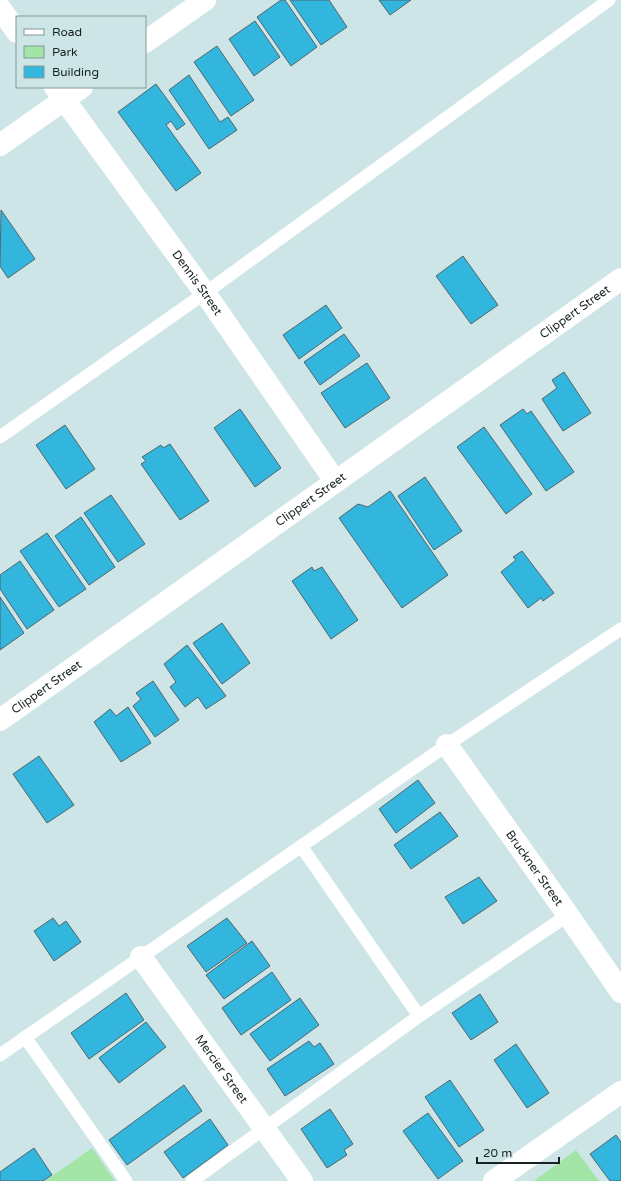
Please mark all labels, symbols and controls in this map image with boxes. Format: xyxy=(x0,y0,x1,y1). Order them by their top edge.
legend xyxy=(16,16,146,88)
text: Road xyxy=(52,25,82,39)
text: Park xyxy=(52,45,78,59)
text: Building xyxy=(52,65,99,79)
street label: Dennis Street xyxy=(169,248,225,318)
street label: Clippert Street xyxy=(537,282,613,342)
street label: Clippert Street xyxy=(273,469,349,529)
street label: Clippert Street xyxy=(9,657,85,717)
street label: Bruckner Street xyxy=(503,828,566,909)
street label: Mercier Street xyxy=(192,1032,251,1106)
scale bar xyxy=(477,1139,559,1165)
text: 20 m xyxy=(483,1146,512,1160)

